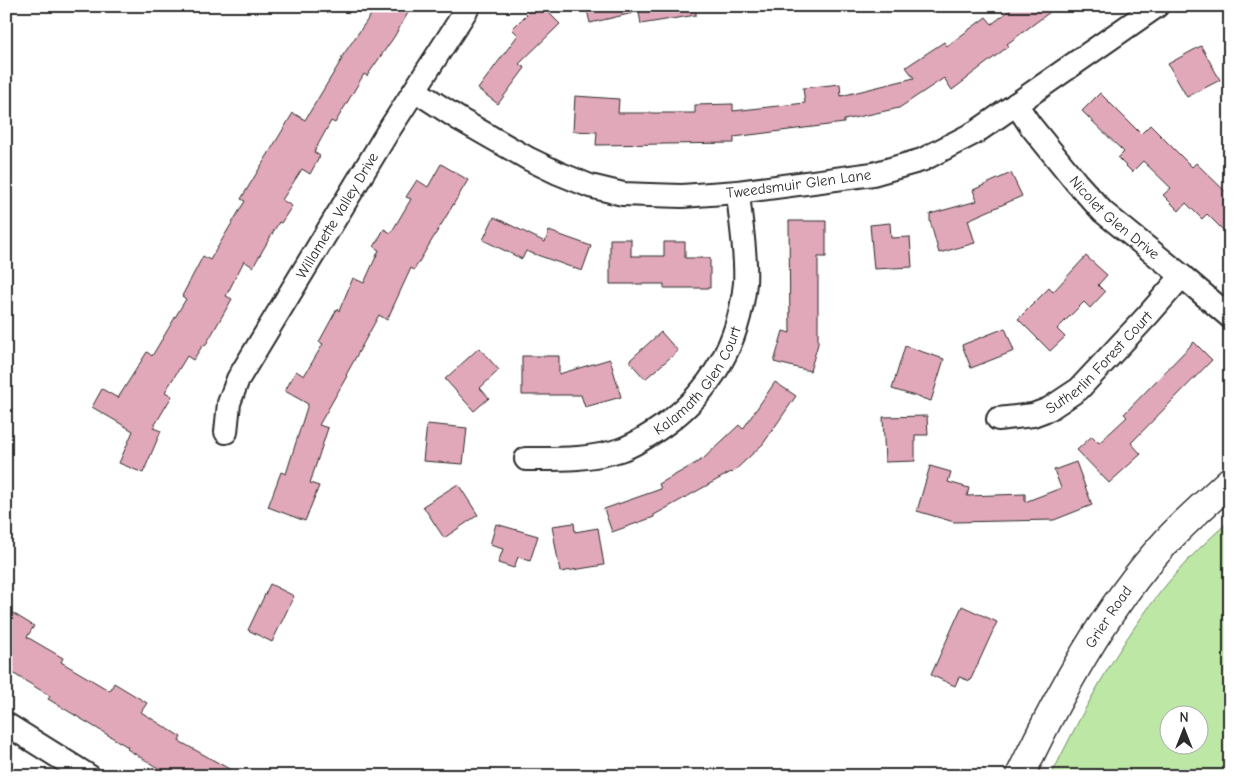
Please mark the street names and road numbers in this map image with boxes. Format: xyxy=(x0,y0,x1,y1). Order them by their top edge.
street label: Willamette Valley Drive xyxy=(292,149,382,282)
street label: Tweedsmuir Glen Lane xyxy=(726,165,873,202)
street label: Nicolet Glen Drive xyxy=(1066,172,1163,263)
street label: Sutherlin Forest Court xyxy=(1042,307,1157,418)
street label: Kalamath Glen Court xyxy=(650,324,745,439)
street label: Grier Road xyxy=(1081,582,1136,651)

